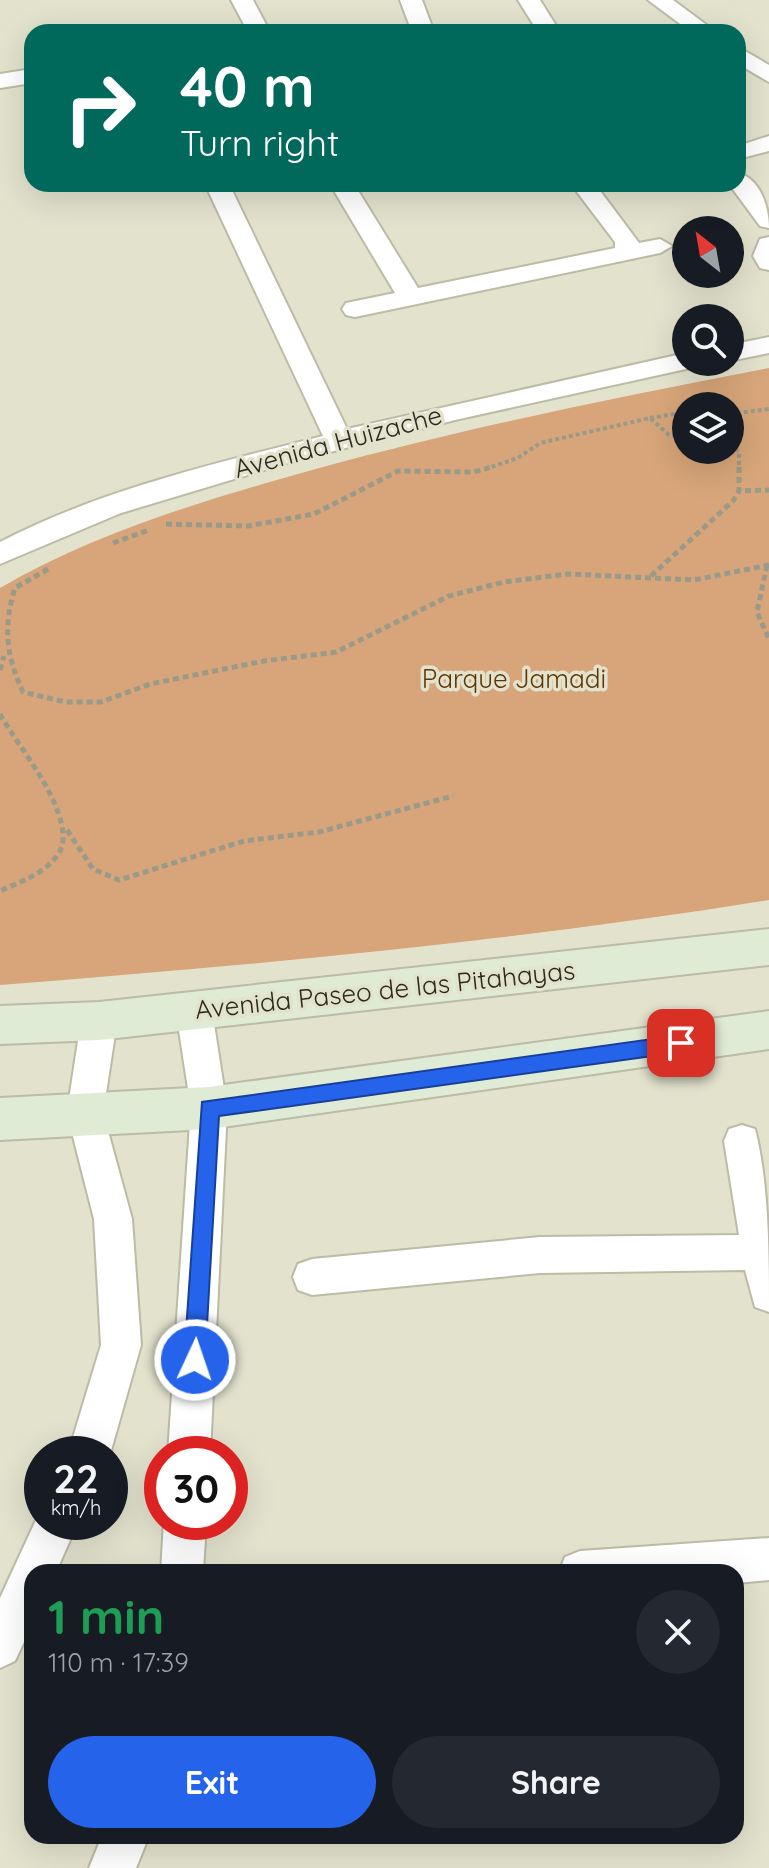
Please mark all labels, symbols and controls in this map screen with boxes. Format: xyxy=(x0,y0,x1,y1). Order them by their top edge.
text: 40 m xyxy=(180,51,315,121)
icon: right xyxy=(48,56,152,160)
text: Turn right xyxy=(180,120,339,165)
north arrow xyxy=(672,216,744,288)
map controls xyxy=(672,216,744,464)
button: search xyxy=(672,304,744,376)
button: layers xyxy=(672,392,744,464)
street label: Avenida Huizache xyxy=(230,398,445,485)
park label: Parque Jamadi xyxy=(422,662,606,695)
street label: Avenida Paseo de las Pitahayas xyxy=(193,953,577,1026)
pin xyxy=(647,1009,715,1077)
icon: arrive xyxy=(659,1021,703,1065)
position arrow xyxy=(153,1318,237,1402)
speed limit sign: 30 xyxy=(144,1436,248,1540)
text: 22 xyxy=(53,1453,99,1503)
text: km/h xyxy=(51,1495,101,1520)
text: 1 min xyxy=(48,1586,164,1646)
button: close xyxy=(636,1590,720,1674)
text: 110 m · 17:39 xyxy=(48,1646,189,1679)
button: Exit xyxy=(48,1736,376,1828)
button: Share xyxy=(392,1736,720,1828)

